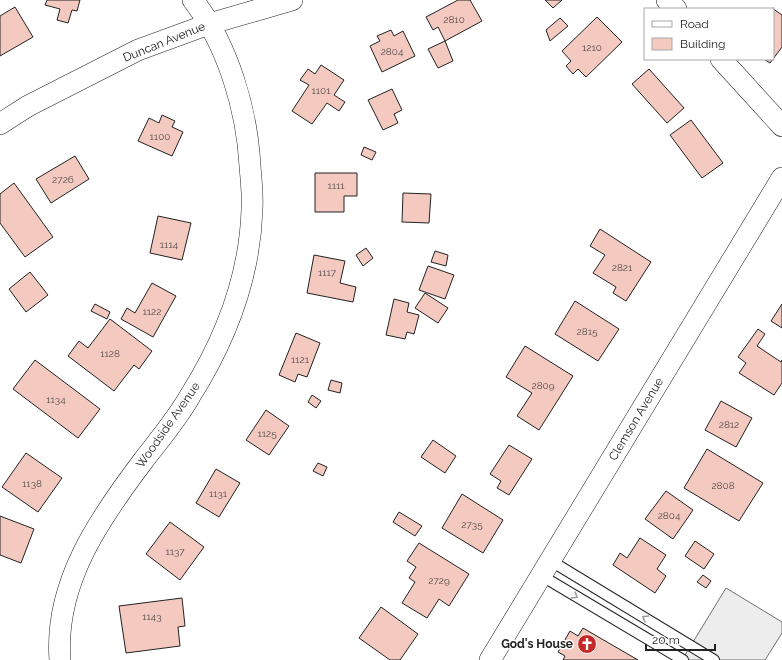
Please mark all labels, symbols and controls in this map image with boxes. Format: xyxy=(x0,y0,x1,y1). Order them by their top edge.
legend xyxy=(644,8,774,60)
house number: 2810 xyxy=(443,14,465,25)
text: Road xyxy=(680,17,709,31)
street label: Duncan Avenue xyxy=(121,19,207,65)
text: Building xyxy=(680,37,726,51)
house number: 1210 xyxy=(582,42,602,53)
house number: 2804 xyxy=(381,46,404,57)
house number: 1101 xyxy=(312,85,331,96)
house number: 1100 xyxy=(150,131,170,142)
house number: 2726 xyxy=(52,174,74,185)
house number: 1111 xyxy=(327,180,345,191)
house number: 1114 xyxy=(160,239,179,250)
house number: 2821 xyxy=(612,262,633,273)
house number: 1117 xyxy=(318,267,337,278)
house number: 1122 xyxy=(143,306,161,317)
house number: 2815 xyxy=(577,326,598,337)
house number: 1128 xyxy=(100,348,120,359)
house number: 1121 xyxy=(291,354,310,365)
street label: Clemson Avenue xyxy=(606,375,666,463)
street label: Woodside Avenue xyxy=(133,380,203,470)
house number: 2809 xyxy=(531,380,555,391)
house number: 1134 xyxy=(46,394,66,405)
house number: 2812 xyxy=(719,419,739,430)
house number: 1125 xyxy=(257,428,277,439)
house number: 1138 xyxy=(22,478,42,489)
house number: 2808 xyxy=(711,480,735,491)
house number: 1131 xyxy=(209,488,228,499)
house number: 2804 xyxy=(658,510,681,521)
house number: 2735 xyxy=(461,519,483,530)
house number: 1137 xyxy=(165,546,185,557)
house number: 2729 xyxy=(428,575,450,586)
one-way arrow xyxy=(571,591,578,598)
house number: 1143 xyxy=(142,611,162,622)
one-way arrow xyxy=(642,616,649,623)
scale bar xyxy=(646,626,715,652)
church icon: God's House xyxy=(576,633,598,655)
text: 20 m xyxy=(652,633,680,647)
place label: God's House xyxy=(501,637,573,651)

